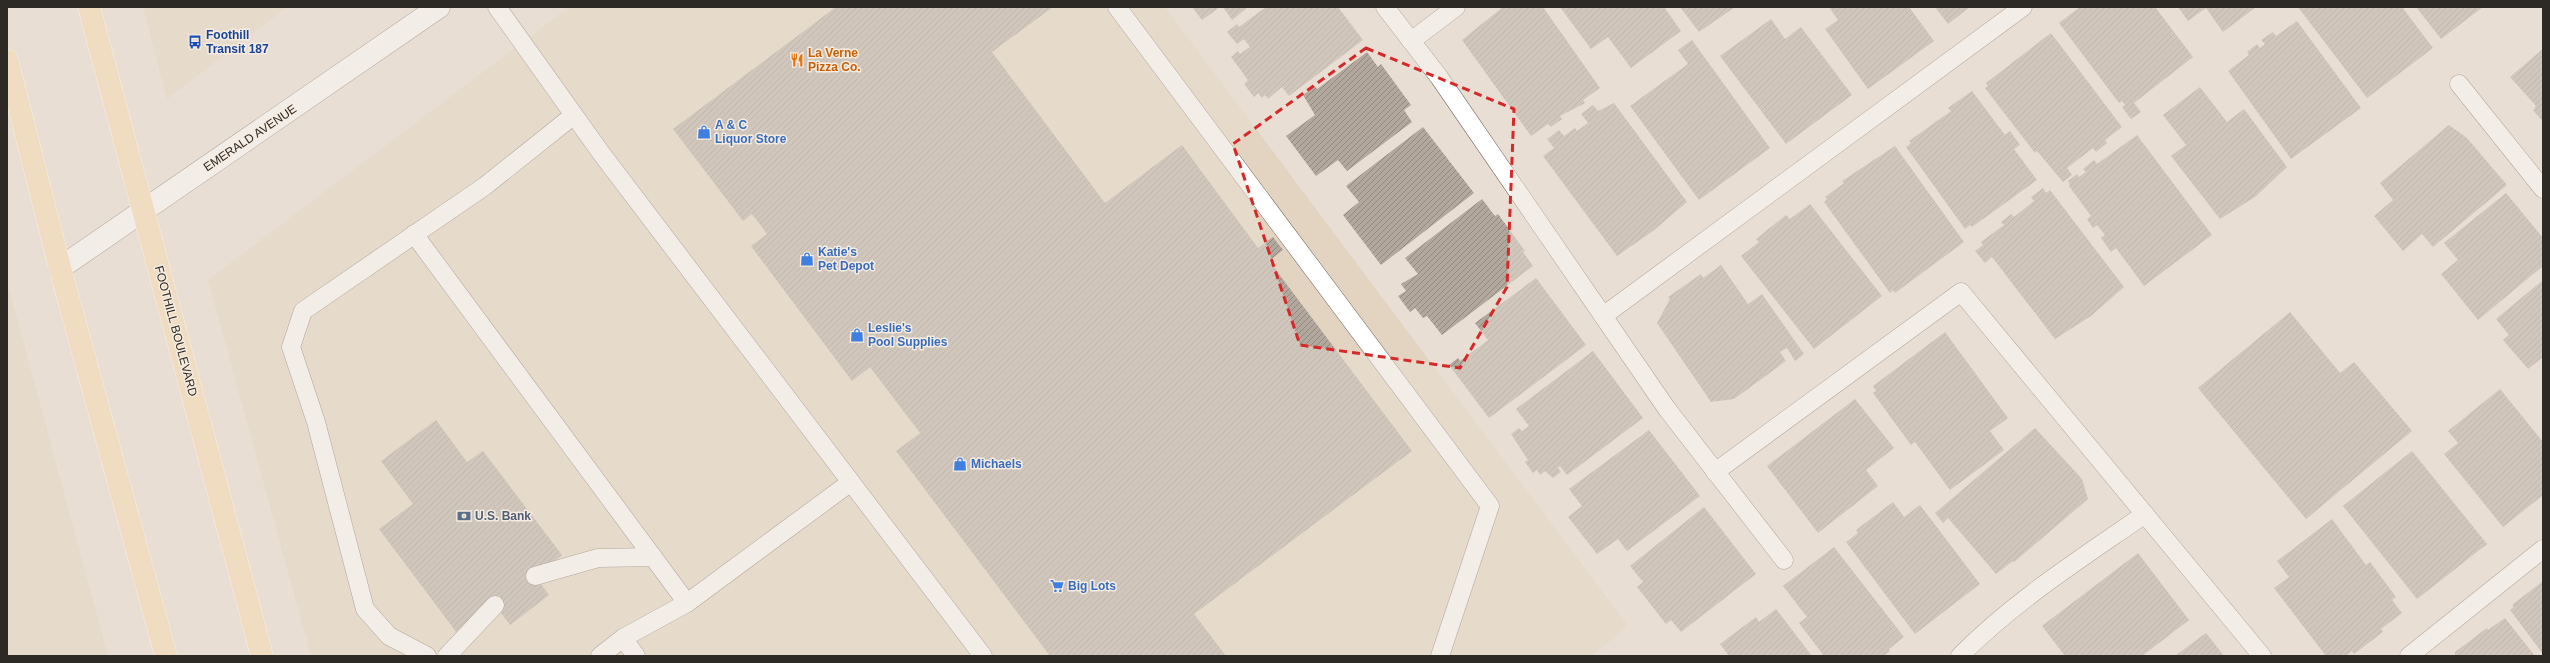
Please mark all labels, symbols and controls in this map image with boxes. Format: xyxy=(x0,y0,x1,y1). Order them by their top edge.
place label: Foothill Transit 187 xyxy=(206,28,269,56)
bus stop icon: Foothill Transit 187 xyxy=(187,34,203,50)
place label: La Verne Pizza Co. xyxy=(808,46,861,74)
restaurant icon: La Verne Pizza Co. xyxy=(789,52,805,68)
street label: EMERALD AVENUE xyxy=(201,102,299,174)
place label: A & C Liquor Store xyxy=(715,118,787,146)
shop icon: A & C Liquor Store xyxy=(696,124,712,140)
place label: Katie's Pet Depot xyxy=(818,245,874,273)
shop icon: Katie's Pet Depot xyxy=(799,251,815,267)
street label: FOOTHILL BOULEVARD xyxy=(152,264,200,398)
place label: Leslie's Pool Supplies xyxy=(868,321,948,349)
shop icon: Leslie's Pool Supplies xyxy=(849,327,865,343)
shop icon: Michaels xyxy=(952,456,968,472)
place label: Michaels xyxy=(971,457,1022,471)
bank icon: U.S. Bank xyxy=(456,508,472,524)
place label: U.S. Bank xyxy=(475,509,531,523)
supermarket icon: Big Lots xyxy=(1049,578,1065,594)
place label: Big Lots xyxy=(1068,579,1116,593)

